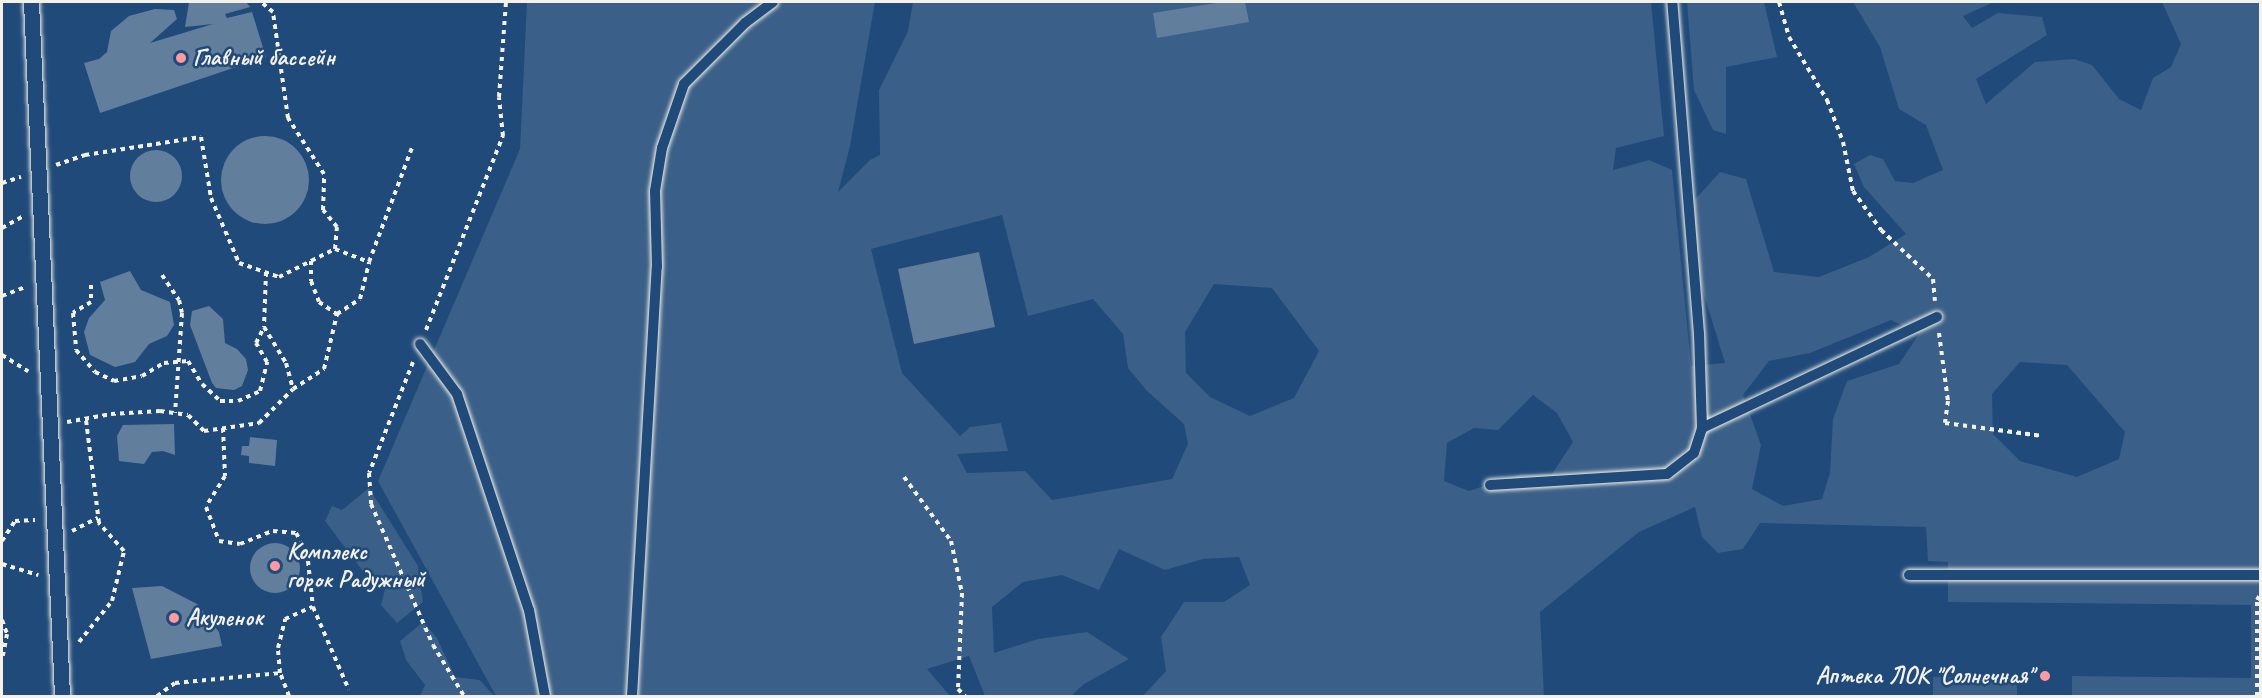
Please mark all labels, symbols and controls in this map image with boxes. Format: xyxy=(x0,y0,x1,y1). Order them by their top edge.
place label: Главный бассейн xyxy=(193,44,335,72)
marker: Главный бассейн xyxy=(174,51,188,65)
place label: Комплекс горок Радужный xyxy=(287,538,426,594)
marker: Комплекс горок Радужный xyxy=(268,559,282,573)
place label: Акуленок xyxy=(186,604,263,632)
marker: Акуленок xyxy=(167,611,181,625)
place label: Аптека ЛОК "Солнечная" xyxy=(1816,662,2033,690)
marker: Аптека ЛОК "Солнечная" xyxy=(2038,669,2052,683)

